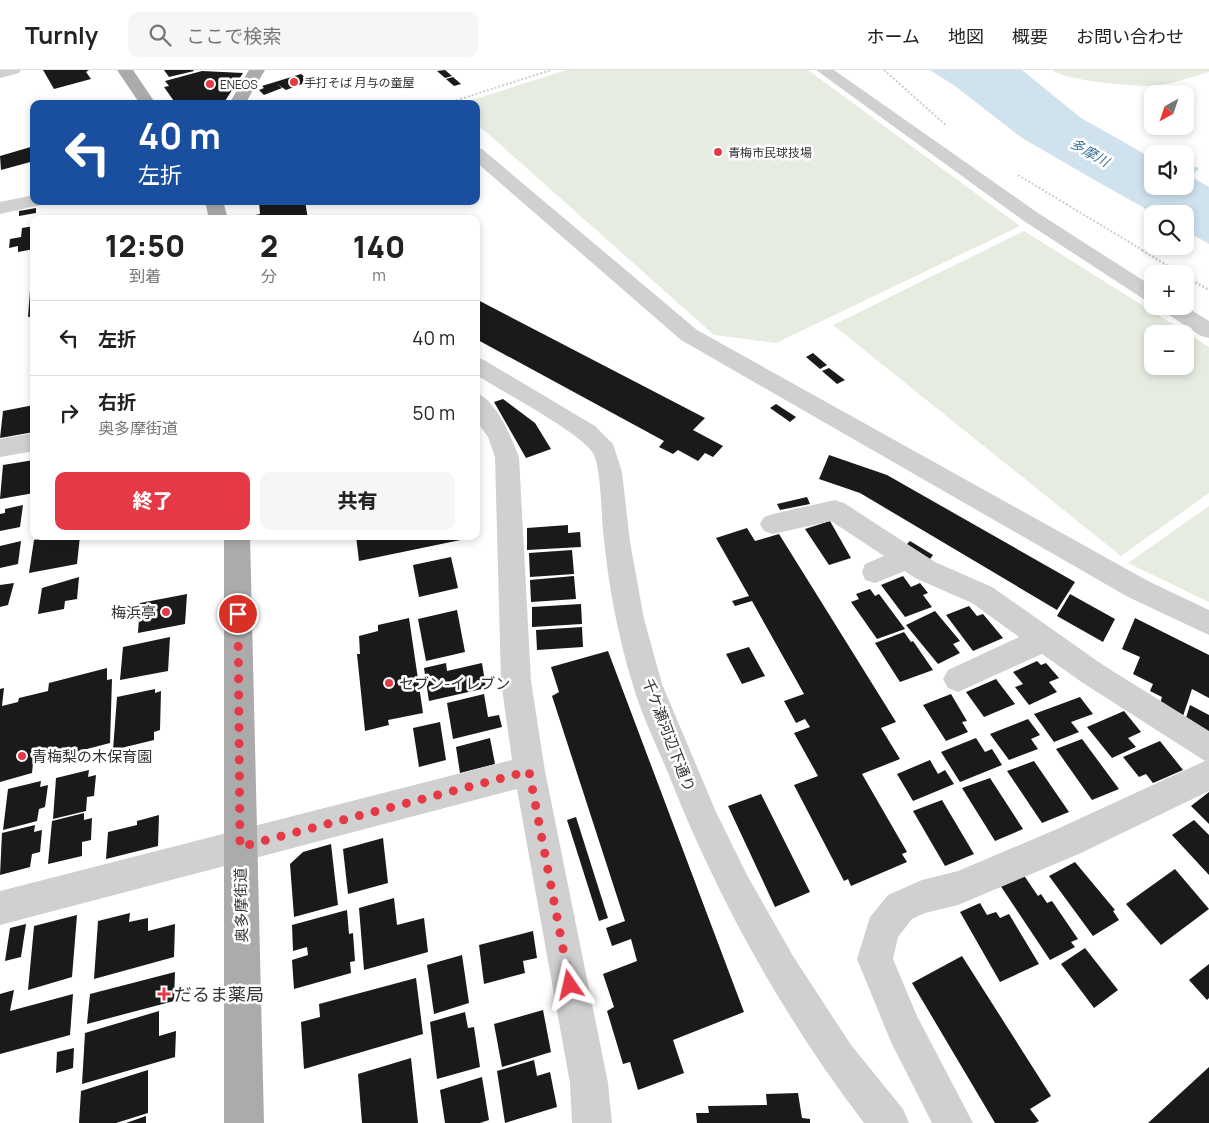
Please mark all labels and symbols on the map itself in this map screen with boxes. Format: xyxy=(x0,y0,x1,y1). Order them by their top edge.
place label: 手打そば 月与の童屋 xyxy=(304,74,414,91)
place label: ENEOS xyxy=(220,76,258,93)
marker: 手打そば 月与の童屋 xyxy=(288,76,300,88)
marker: ENEOS xyxy=(204,78,216,90)
north arrow xyxy=(1144,85,1194,135)
water label: 多摩川 xyxy=(1067,133,1115,172)
place label: 青梅市民球技場 xyxy=(728,144,812,161)
marker: 青梅市民球技場 xyxy=(712,146,724,158)
pin xyxy=(217,593,259,635)
place label: 梅浜亭 xyxy=(111,602,156,623)
marker: 梅浜亭 xyxy=(160,606,172,618)
place label: セブン-イレブン xyxy=(399,673,510,694)
street label: 千ケ瀬河辺下通り xyxy=(638,675,700,795)
marker: セブン-イレブン xyxy=(383,677,395,689)
place label: 青梅梨の木保育園 xyxy=(32,746,152,767)
marker: 青梅梨の木保育園 xyxy=(16,750,28,762)
street label: 奥多摩街道 xyxy=(230,867,252,943)
position arrow xyxy=(543,958,595,1010)
place label: だるま薬局 xyxy=(174,982,264,1006)
marker: だるま薬局 xyxy=(158,988,170,1000)

